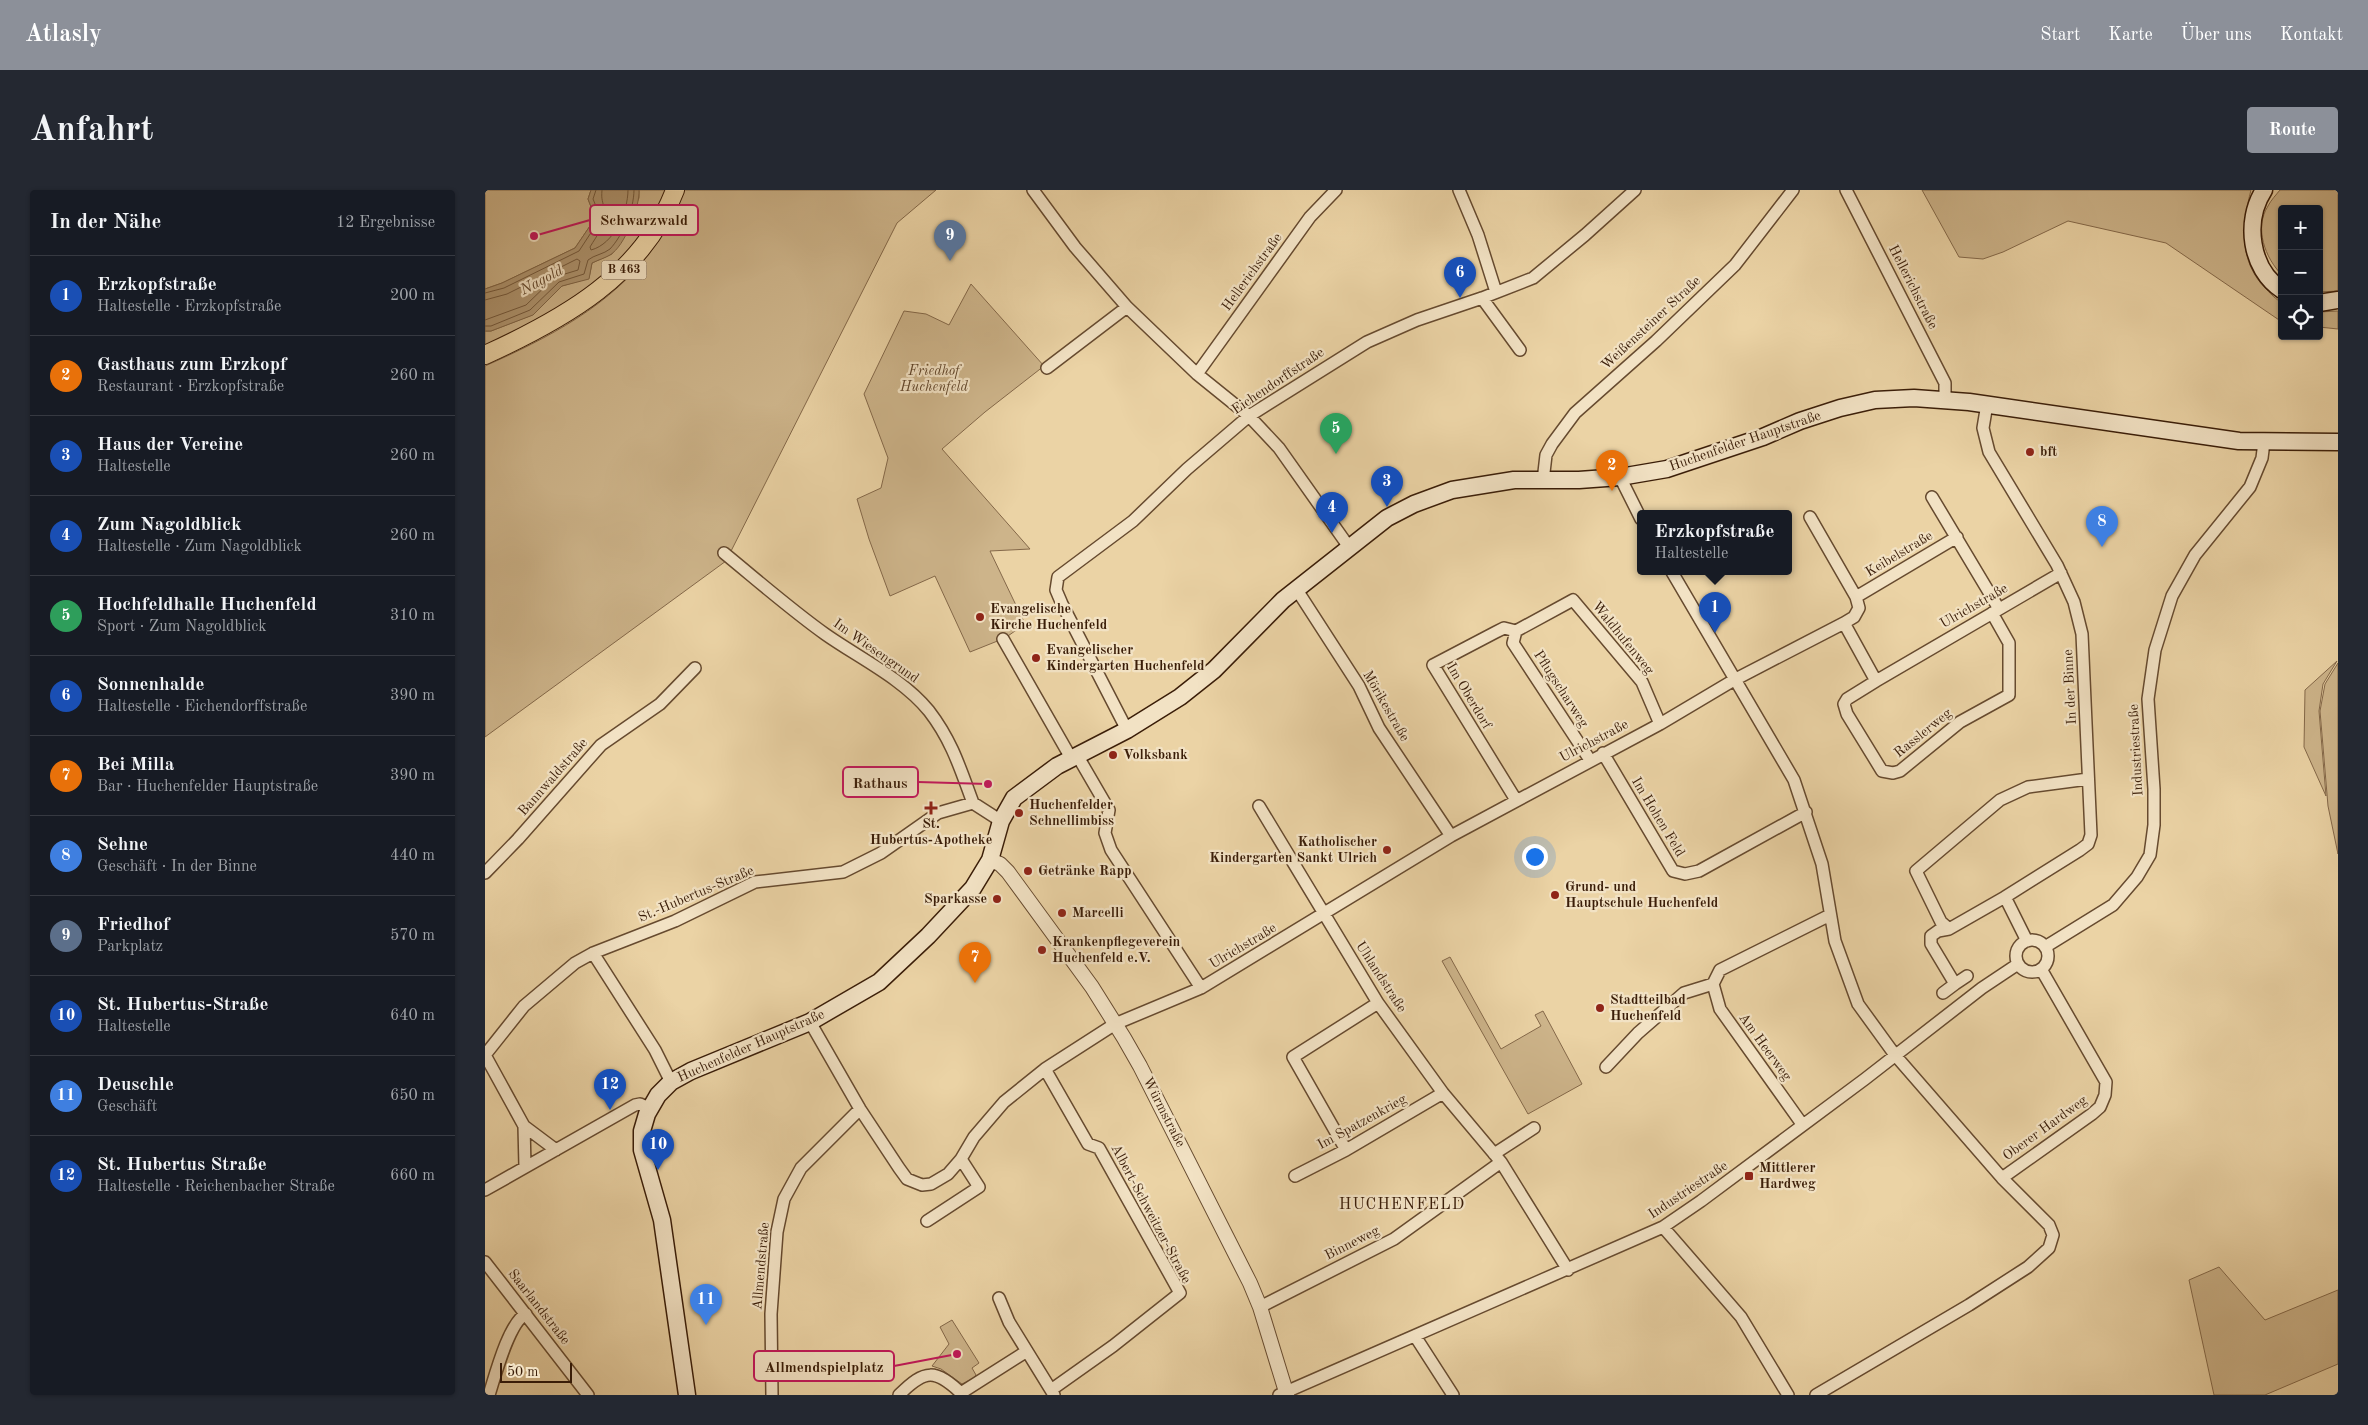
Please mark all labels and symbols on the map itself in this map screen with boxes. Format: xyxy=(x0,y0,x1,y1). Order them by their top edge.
callout: Schwarzwald xyxy=(590,205,698,235)
text: Schwarzwald xyxy=(600,214,688,229)
pin: 9 xyxy=(934,220,966,261)
street label: Hellerichstraße xyxy=(1219,231,1285,313)
street label: Hellerichstraße xyxy=(1886,243,1940,331)
pin: 6 xyxy=(1444,257,1476,298)
road number: B 463 xyxy=(601,260,647,280)
water label: Nagold xyxy=(517,263,567,299)
street label: Weißensteiner Straße xyxy=(1599,274,1703,372)
street label: Eichendorffstraße xyxy=(1229,345,1327,417)
park label: Friedhof Huchenfeld xyxy=(899,364,968,395)
street label: Huchenfelder Hauptstraße xyxy=(1667,408,1823,474)
pin: 5 xyxy=(1320,413,1352,454)
place label: bft xyxy=(2040,445,2057,459)
marker: bft xyxy=(2024,446,2036,458)
pin: 2 xyxy=(1596,450,1628,491)
pin: 3 xyxy=(1371,466,1403,507)
pin: 4 xyxy=(1316,492,1348,533)
pin: 8 xyxy=(2086,506,2118,547)
street label: Keibelstraße xyxy=(1863,529,1935,579)
street label: Ulrichstraße xyxy=(1938,581,2010,631)
pin: 1 xyxy=(1699,592,1731,633)
street label: Waldhufenweg xyxy=(1589,599,1657,678)
place label: Evangelische Kirche Huchenfeld xyxy=(990,602,1108,632)
marker: Evangelische Kirche Huchenfeld xyxy=(974,611,986,623)
street label: Im Wiesengrund xyxy=(831,616,921,686)
place label: Evangelischer Kindergarten Huchenfeld xyxy=(1046,643,1205,673)
street label: Pflugscharweg xyxy=(1531,648,1591,730)
street label: In der Binne xyxy=(2061,649,2079,725)
marker: Evangelischer Kindergarten Huchenfeld xyxy=(1030,652,1042,664)
street label: Im Oberdorf xyxy=(1444,661,1495,733)
street label: Mörikestraße xyxy=(1360,668,1412,744)
street label: Industriestraße xyxy=(2127,704,2145,796)
street label: Rasslerweg xyxy=(1892,705,1955,760)
street label: Ulrichstraße xyxy=(1557,717,1631,765)
street label: Bannwaldstraße xyxy=(516,736,590,818)
place label: Volksbank xyxy=(1123,748,1188,762)
marker: Volksbank xyxy=(1107,749,1119,761)
callout: Rathaus xyxy=(843,767,918,797)
street label: Im Hohen Feld xyxy=(1629,775,1687,859)
text: Rathaus xyxy=(853,777,907,792)
place label: Huchenfelder Schnellimbiss xyxy=(1029,798,1114,828)
marker: St. Hubertus-Apotheke xyxy=(925,802,937,814)
marker: Huchenfelder Schnellimbiss xyxy=(1013,807,1025,819)
place label: St. Hubertus-Apotheke xyxy=(870,817,992,847)
place label: Katholischer Kindergarten Sankt Ulrich xyxy=(1209,835,1377,865)
marker: Katholischer Kindergarten Sankt Ulrich xyxy=(1381,844,1393,856)
your location xyxy=(1522,844,1548,870)
street label: St.-Hubertus-Straße xyxy=(636,863,756,925)
place label: Getränke Rapp xyxy=(1038,864,1132,878)
marker: Getränke Rapp xyxy=(1022,865,1034,877)
place label: Grund- und Hauptschule Huchenfeld xyxy=(1565,880,1719,910)
marker: Grund- und Hauptschule Huchenfeld xyxy=(1549,889,1561,901)
place label: Sparkasse xyxy=(924,892,987,906)
marker: Sparkasse xyxy=(991,893,1003,905)
place label: Marcelli xyxy=(1072,906,1124,920)
marker: Marcelli xyxy=(1056,907,1068,919)
street label: Ulrichstraße xyxy=(1207,921,1279,971)
place label: Krankenpflegeverein Huchenfeld e.V. xyxy=(1052,935,1181,965)
street label: Uhlandstraße xyxy=(1353,939,1409,1015)
pin: 7 xyxy=(959,942,991,983)
marker: Krankenpflegeverein Huchenfeld e.V. xyxy=(1036,944,1048,956)
place label: Stadtteilbad Huchenfeld xyxy=(1610,993,1686,1023)
marker: Stadtteilbad Huchenfeld xyxy=(1594,1002,1606,1014)
street label: Huchenfelder Hauptstraße xyxy=(675,1007,827,1085)
street label: Am Heerweg xyxy=(1736,1011,1794,1084)
pin: 12 xyxy=(594,1069,626,1110)
street label: Würmstraße xyxy=(1140,1075,1188,1149)
street label: Im Spatzenkrieg xyxy=(1315,1092,1409,1152)
street label: Oberer Hardweg xyxy=(2000,1093,2090,1163)
pin: 10 xyxy=(642,1129,674,1170)
street label: Albert-Schweitzer-Straße xyxy=(1108,1142,1194,1286)
street label: Industriestraße xyxy=(1646,1158,1730,1222)
place label: Mittlerer Hardweg xyxy=(1759,1161,1816,1191)
marker: Mittlerer Hardweg xyxy=(1743,1170,1755,1182)
district label: HUCHENFELD xyxy=(1339,1197,1465,1213)
street label: Allmendstraße xyxy=(750,1221,772,1311)
street label: Binneweg xyxy=(1322,1223,1382,1263)
street label: Saarlandstraße xyxy=(505,1267,573,1347)
pin: 11 xyxy=(690,1284,722,1325)
callout: Allmendspielplatz xyxy=(754,1351,894,1381)
scale bar xyxy=(500,1360,573,1383)
text: Allmendspielplatz xyxy=(764,1361,884,1376)

